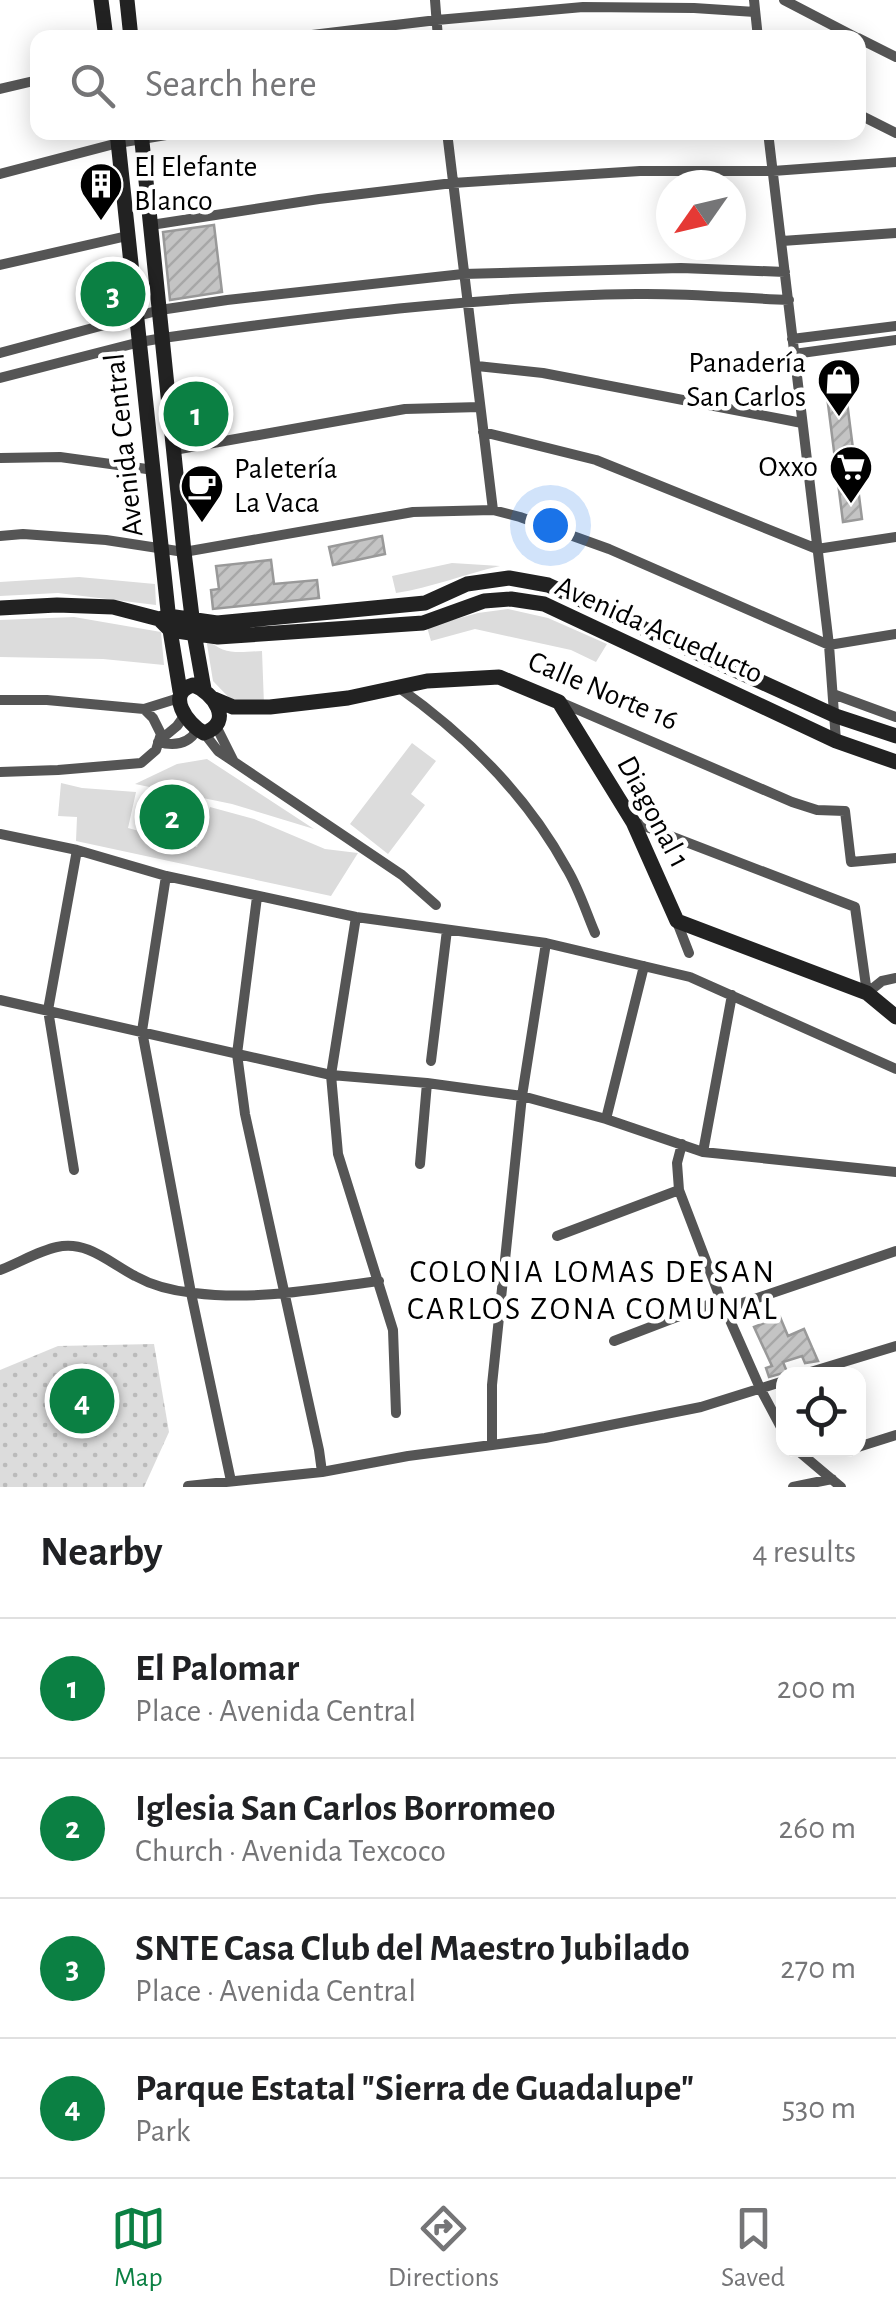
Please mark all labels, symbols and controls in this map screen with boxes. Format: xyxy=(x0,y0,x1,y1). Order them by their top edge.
search box xyxy=(30,30,866,140)
icon: search xyxy=(65,58,120,113)
text: Search here xyxy=(145,66,317,104)
place label: El Elefante Blanco xyxy=(134,152,257,216)
building icon: El Elefante Blanco xyxy=(78,161,124,222)
north arrow xyxy=(656,170,746,260)
pin: 3 xyxy=(80,256,146,332)
place label: Panadería San Carlos xyxy=(686,348,806,412)
street label: Avenida Central xyxy=(99,352,149,538)
shop icon: Panadería San Carlos xyxy=(816,357,862,418)
pin: 1 xyxy=(164,376,228,452)
supermarket icon: Oxxo xyxy=(828,444,874,505)
place label: Oxxo xyxy=(759,452,818,482)
place label: Paletería La Vaca xyxy=(234,454,338,518)
cafe icon: Paletería La Vaca xyxy=(179,463,225,524)
your location xyxy=(525,500,576,551)
street label: Avenida Acueducto xyxy=(551,571,767,689)
street label: Calle Norte 16 xyxy=(524,646,682,736)
street label: Diagonal 1 xyxy=(611,751,695,873)
pin: 2 xyxy=(140,780,204,854)
district label: COLONIA LOMAS DE SAN CARLOS ZONA COMUNAL xyxy=(407,1256,779,1325)
pin: 4 xyxy=(49,1364,114,1438)
map controls xyxy=(776,1367,866,1457)
button: locate xyxy=(776,1367,866,1457)
text: Nearby xyxy=(40,1531,163,1573)
text: 4 results xyxy=(752,1536,856,1568)
text: El Palomar xyxy=(135,1650,299,1688)
text: 1 xyxy=(67,1672,78,1704)
text: 200 m xyxy=(777,1672,856,1704)
text: Place · Avenida Central xyxy=(135,1695,416,1727)
text: Iglesia San Carlos Borromeo xyxy=(135,1790,555,1828)
text: 2 xyxy=(65,1812,80,1844)
text: 260 m xyxy=(779,1812,856,1844)
text: Church · Avenida Texcoco xyxy=(135,1835,446,1867)
text: SNTE Casa Club del Maestro Jubilado xyxy=(135,1930,690,1968)
text: 3 xyxy=(66,1952,79,1984)
text: 270 m xyxy=(780,1952,856,1984)
text: Place · Avenida Central xyxy=(135,1975,416,2007)
text: Parque Estatal "Sierra de Guadalupe" xyxy=(135,2070,694,2108)
text: 4 xyxy=(64,2092,81,2124)
text: 530 m xyxy=(782,2092,856,2124)
text: Park xyxy=(135,2115,190,2147)
tab: Map xyxy=(111,2201,166,2295)
tab: Directions xyxy=(388,2201,499,2295)
tab: Saved xyxy=(721,2201,785,2295)

